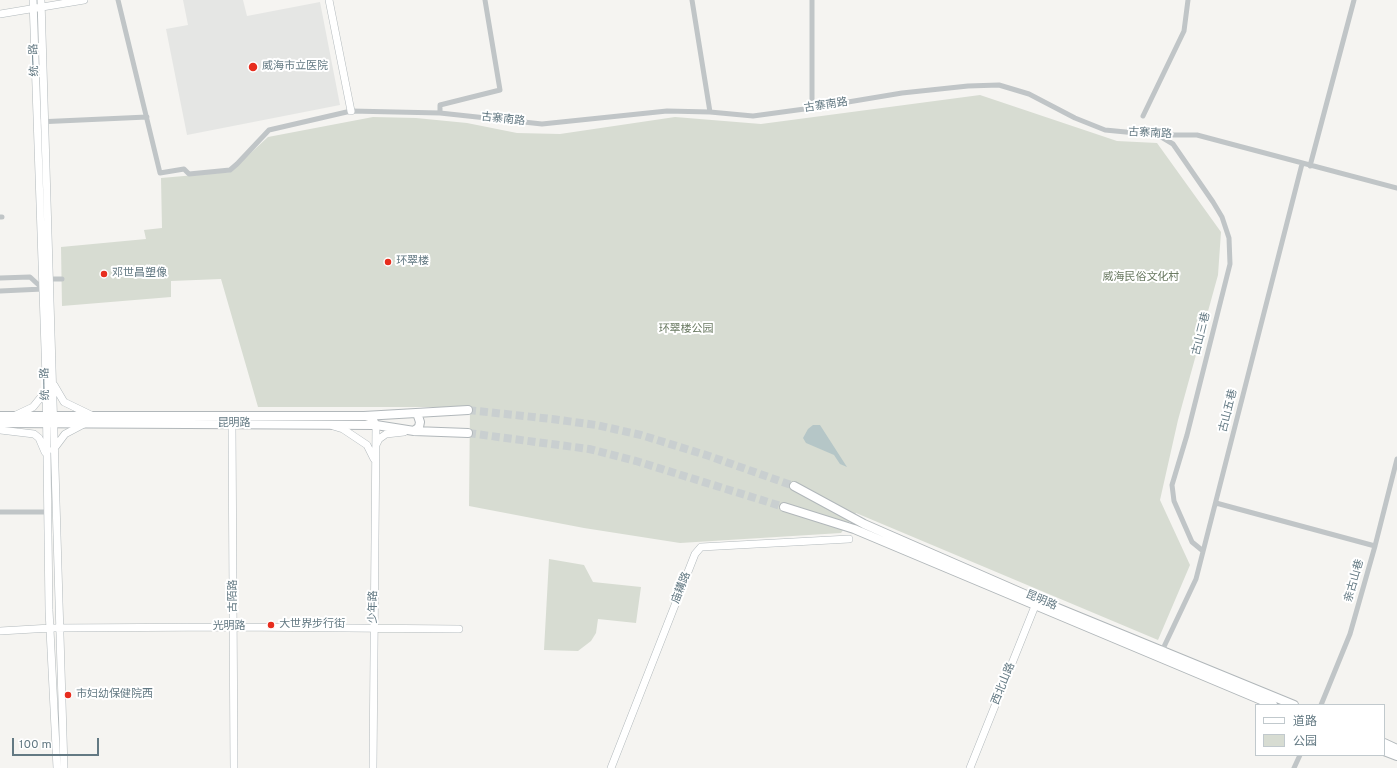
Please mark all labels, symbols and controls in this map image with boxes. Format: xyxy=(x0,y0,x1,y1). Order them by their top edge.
street label: 统一路 xyxy=(28,43,42,77)
place label: 威海市立医院 xyxy=(262,60,328,74)
marker: 威海市立医院 xyxy=(247,61,259,73)
street label: 古寨南路 xyxy=(803,96,849,116)
street label: 古寨南路 xyxy=(480,111,526,129)
street label: 古寨南路 xyxy=(1128,126,1172,142)
place label: 环翠楼 xyxy=(396,255,429,269)
marker: 环翠楼 xyxy=(383,257,393,267)
place label: 邓世昌塑像 xyxy=(112,267,167,281)
marker: 邓世昌塑像 xyxy=(99,269,109,279)
park label: 威海民俗文化村 xyxy=(1103,271,1179,285)
street label: 古山三巷 xyxy=(1190,311,1214,357)
park label: 环翠楼公园 xyxy=(659,323,713,337)
street label: 统一路 xyxy=(39,367,53,401)
street label: 古山五巷 xyxy=(1217,388,1241,434)
street label: 昆明路 xyxy=(218,417,250,431)
street label: 亲古山巷 xyxy=(1343,558,1367,604)
street label: 庙耩路 xyxy=(670,570,694,606)
street label: 古陌路 xyxy=(227,580,241,612)
street label: 昆明路 xyxy=(1023,588,1059,614)
street label: 少年路 xyxy=(367,590,381,624)
place label: 大世界步行街 xyxy=(279,618,345,632)
street label: 光明路 xyxy=(213,620,245,634)
marker: 大世界步行街 xyxy=(266,620,276,630)
street label: 西北山路 xyxy=(990,661,1018,707)
place label: 市妇幼保健院西 xyxy=(76,688,153,702)
marker: 市妇幼保健院西 xyxy=(63,690,73,700)
legend xyxy=(1255,704,1385,756)
text: 道路 xyxy=(1293,714,1317,730)
scale bar xyxy=(14,730,101,756)
text: 公园 xyxy=(1293,734,1317,750)
text: 100 m xyxy=(19,737,52,753)

